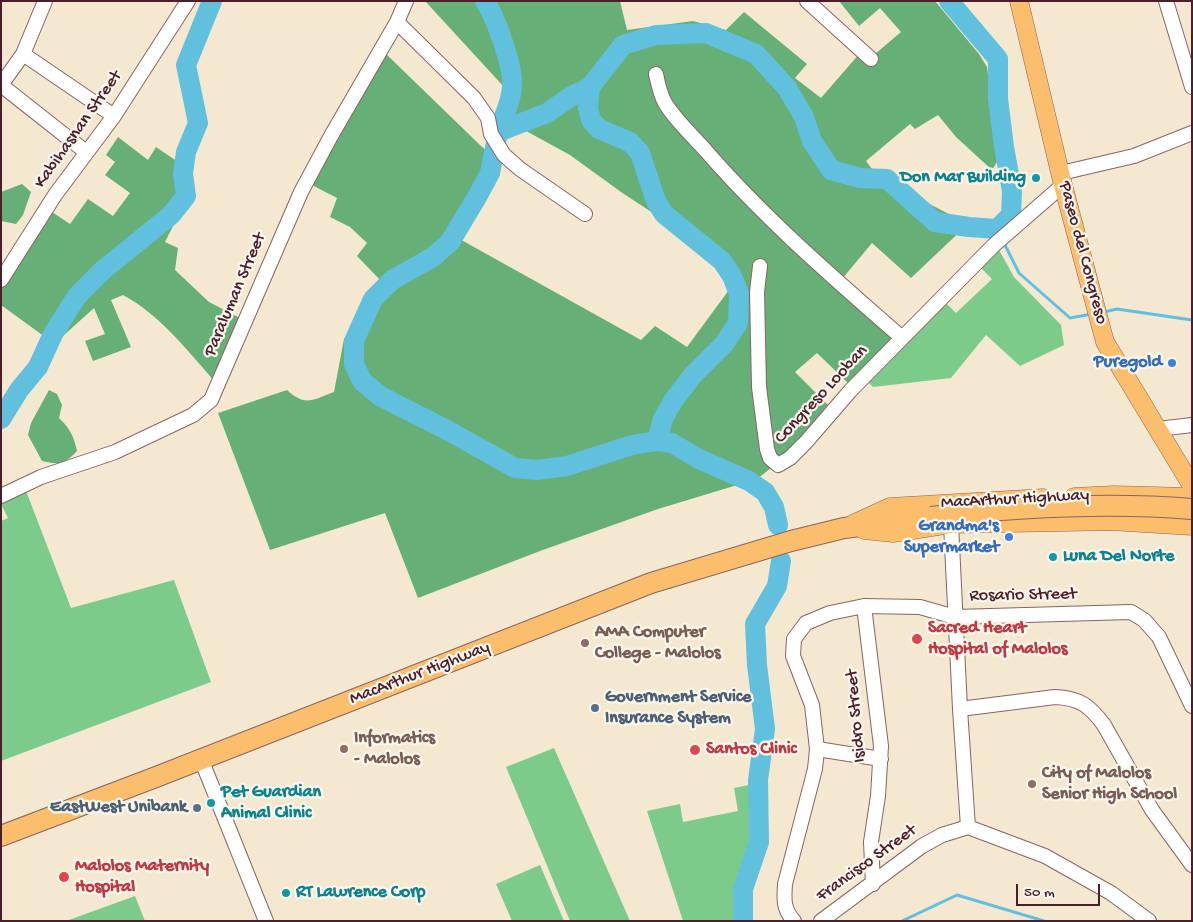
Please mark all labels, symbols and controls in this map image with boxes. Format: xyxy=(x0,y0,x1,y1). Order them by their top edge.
street label: Kabihasnan Street xyxy=(30,67,128,193)
place label: Don Mar Building xyxy=(900,167,1026,189)
marker: Don Mar Building xyxy=(1030,172,1042,184)
street label: Paseo del Congreso xyxy=(1053,179,1111,327)
street label: Paraluman Street xyxy=(200,230,272,360)
street label: Congreso Looban xyxy=(771,341,873,449)
place label: Puregold xyxy=(1094,352,1162,374)
marker: Puregold xyxy=(1166,357,1178,369)
street label: MacArthur Highway xyxy=(940,485,1090,515)
place label: Grandma's Supermarket xyxy=(904,516,999,558)
marker: Grandma's Supermarket xyxy=(1003,531,1015,543)
place label: Luna Del Norte xyxy=(1063,546,1174,568)
marker: Luna Del Norte xyxy=(1047,551,1059,563)
street label: Rosario Street xyxy=(969,584,1077,608)
place label: Sacred Heart Hospital of Malolos xyxy=(928,618,1067,660)
place label: AMA Computer College - Malolos xyxy=(595,622,721,664)
marker: Sacred Heart Hospital of Malolos xyxy=(910,632,924,646)
street label: MacArthur Highway xyxy=(347,637,493,711)
marker: AMA Computer College - Malolos xyxy=(579,637,591,649)
street label: Isidro Street xyxy=(842,669,872,763)
place label: Government Service Insurance System xyxy=(605,687,751,730)
marker: Government Service Insurance System xyxy=(589,702,601,714)
place label: Informatics - Malolos xyxy=(354,728,435,771)
place label: Santos Clinic xyxy=(706,739,797,761)
marker: Informatics - Malolos xyxy=(338,743,350,755)
marker: Santos Clinic xyxy=(688,743,702,757)
place label: City of Malolos Senior High School xyxy=(1042,763,1177,806)
marker: City of Malolos Senior High School xyxy=(1026,778,1038,790)
place label: Pet Guardian Animal Clinic xyxy=(221,782,321,824)
place label: EastWest Unibank xyxy=(50,797,187,819)
marker: Pet Guardian Animal Clinic xyxy=(205,797,217,809)
marker: EastWest Unibank xyxy=(191,802,203,814)
street label: Francisco Street xyxy=(813,820,921,908)
place label: Malolos Maternity Hospital xyxy=(75,856,209,899)
marker: Malolos Maternity Hospital xyxy=(57,870,71,884)
scale bar xyxy=(1018,874,1102,906)
place label: RT Lawrence Corp xyxy=(296,882,425,904)
text: 50 m xyxy=(1024,884,1055,902)
marker: RT Lawrence Corp xyxy=(280,887,292,899)

